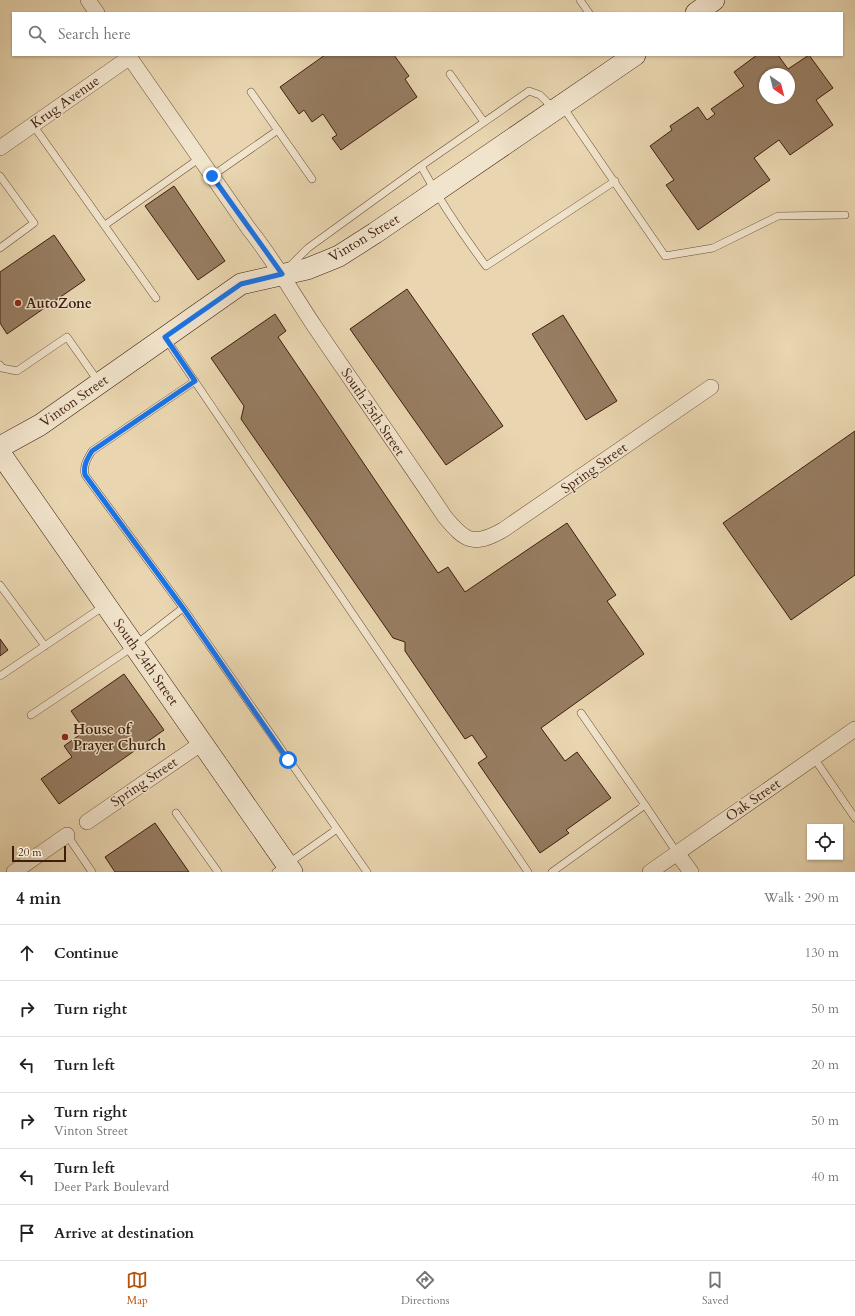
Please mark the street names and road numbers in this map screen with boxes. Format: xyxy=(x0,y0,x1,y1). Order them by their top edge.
street label: Krug Avenue xyxy=(27,71,103,133)
street label: Vinton Street xyxy=(325,209,403,267)
street label: South 25th Street xyxy=(337,364,410,460)
street label: Vinton Street xyxy=(36,370,113,432)
street label: Spring Street xyxy=(557,438,631,498)
street label: South 24th Street xyxy=(109,615,183,710)
street label: Spring Street xyxy=(107,752,182,811)
street label: Oak Street xyxy=(722,774,785,826)

